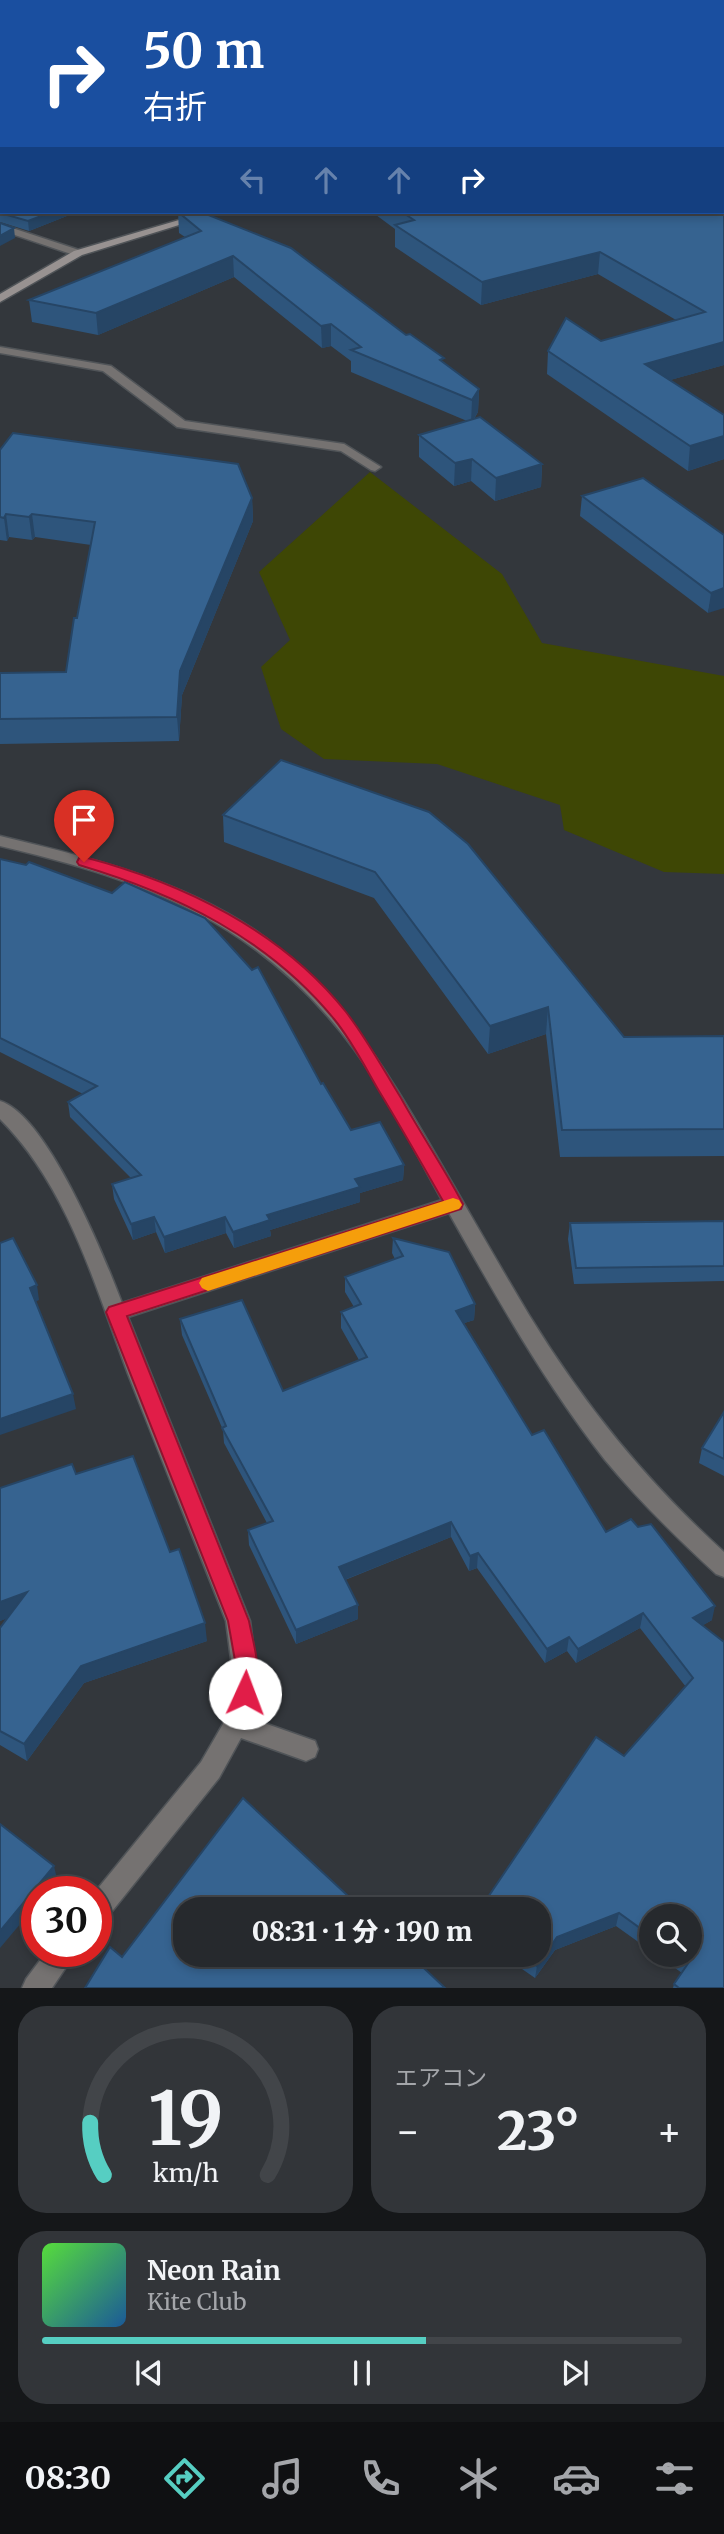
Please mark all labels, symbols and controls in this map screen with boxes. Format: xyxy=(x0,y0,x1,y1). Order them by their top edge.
text: 50 m xyxy=(143,20,264,81)
icon: right xyxy=(28,28,119,119)
text: 右折 xyxy=(143,87,207,127)
icon: left xyxy=(234,161,272,199)
icon: ahead xyxy=(307,161,345,199)
icon: ahead xyxy=(380,161,418,199)
icon: right xyxy=(453,161,491,199)
pin xyxy=(54,790,114,862)
icon: arrive xyxy=(65,801,103,839)
position arrow xyxy=(208,1656,282,1730)
speed limit sign: 30 xyxy=(21,1876,112,1967)
map controls xyxy=(639,1904,702,1967)
button: search xyxy=(639,1904,702,1967)
text: 08:31 · 1 分 · 190 m xyxy=(252,1915,472,1948)
text: エアコン xyxy=(395,2063,487,2092)
text: 19 xyxy=(148,2074,223,2166)
text: 23° xyxy=(497,2099,580,2164)
text: − xyxy=(395,2108,420,2155)
text: + xyxy=(657,2108,682,2155)
text: km/h xyxy=(152,2157,219,2189)
text: Neon Rain xyxy=(147,2254,281,2287)
text: Kite Club xyxy=(147,2287,246,2316)
icon: previous xyxy=(130,2354,168,2392)
icon: pause xyxy=(343,2354,381,2392)
icon: next xyxy=(556,2354,594,2392)
icon: directions xyxy=(160,2454,209,2503)
icon: music xyxy=(258,2454,307,2503)
icon: phone xyxy=(356,2454,405,2503)
icon: climate xyxy=(454,2454,503,2503)
icon: car xyxy=(552,2454,601,2503)
icon: filters xyxy=(650,2454,699,2503)
text: 08:30 xyxy=(25,2458,111,2498)

